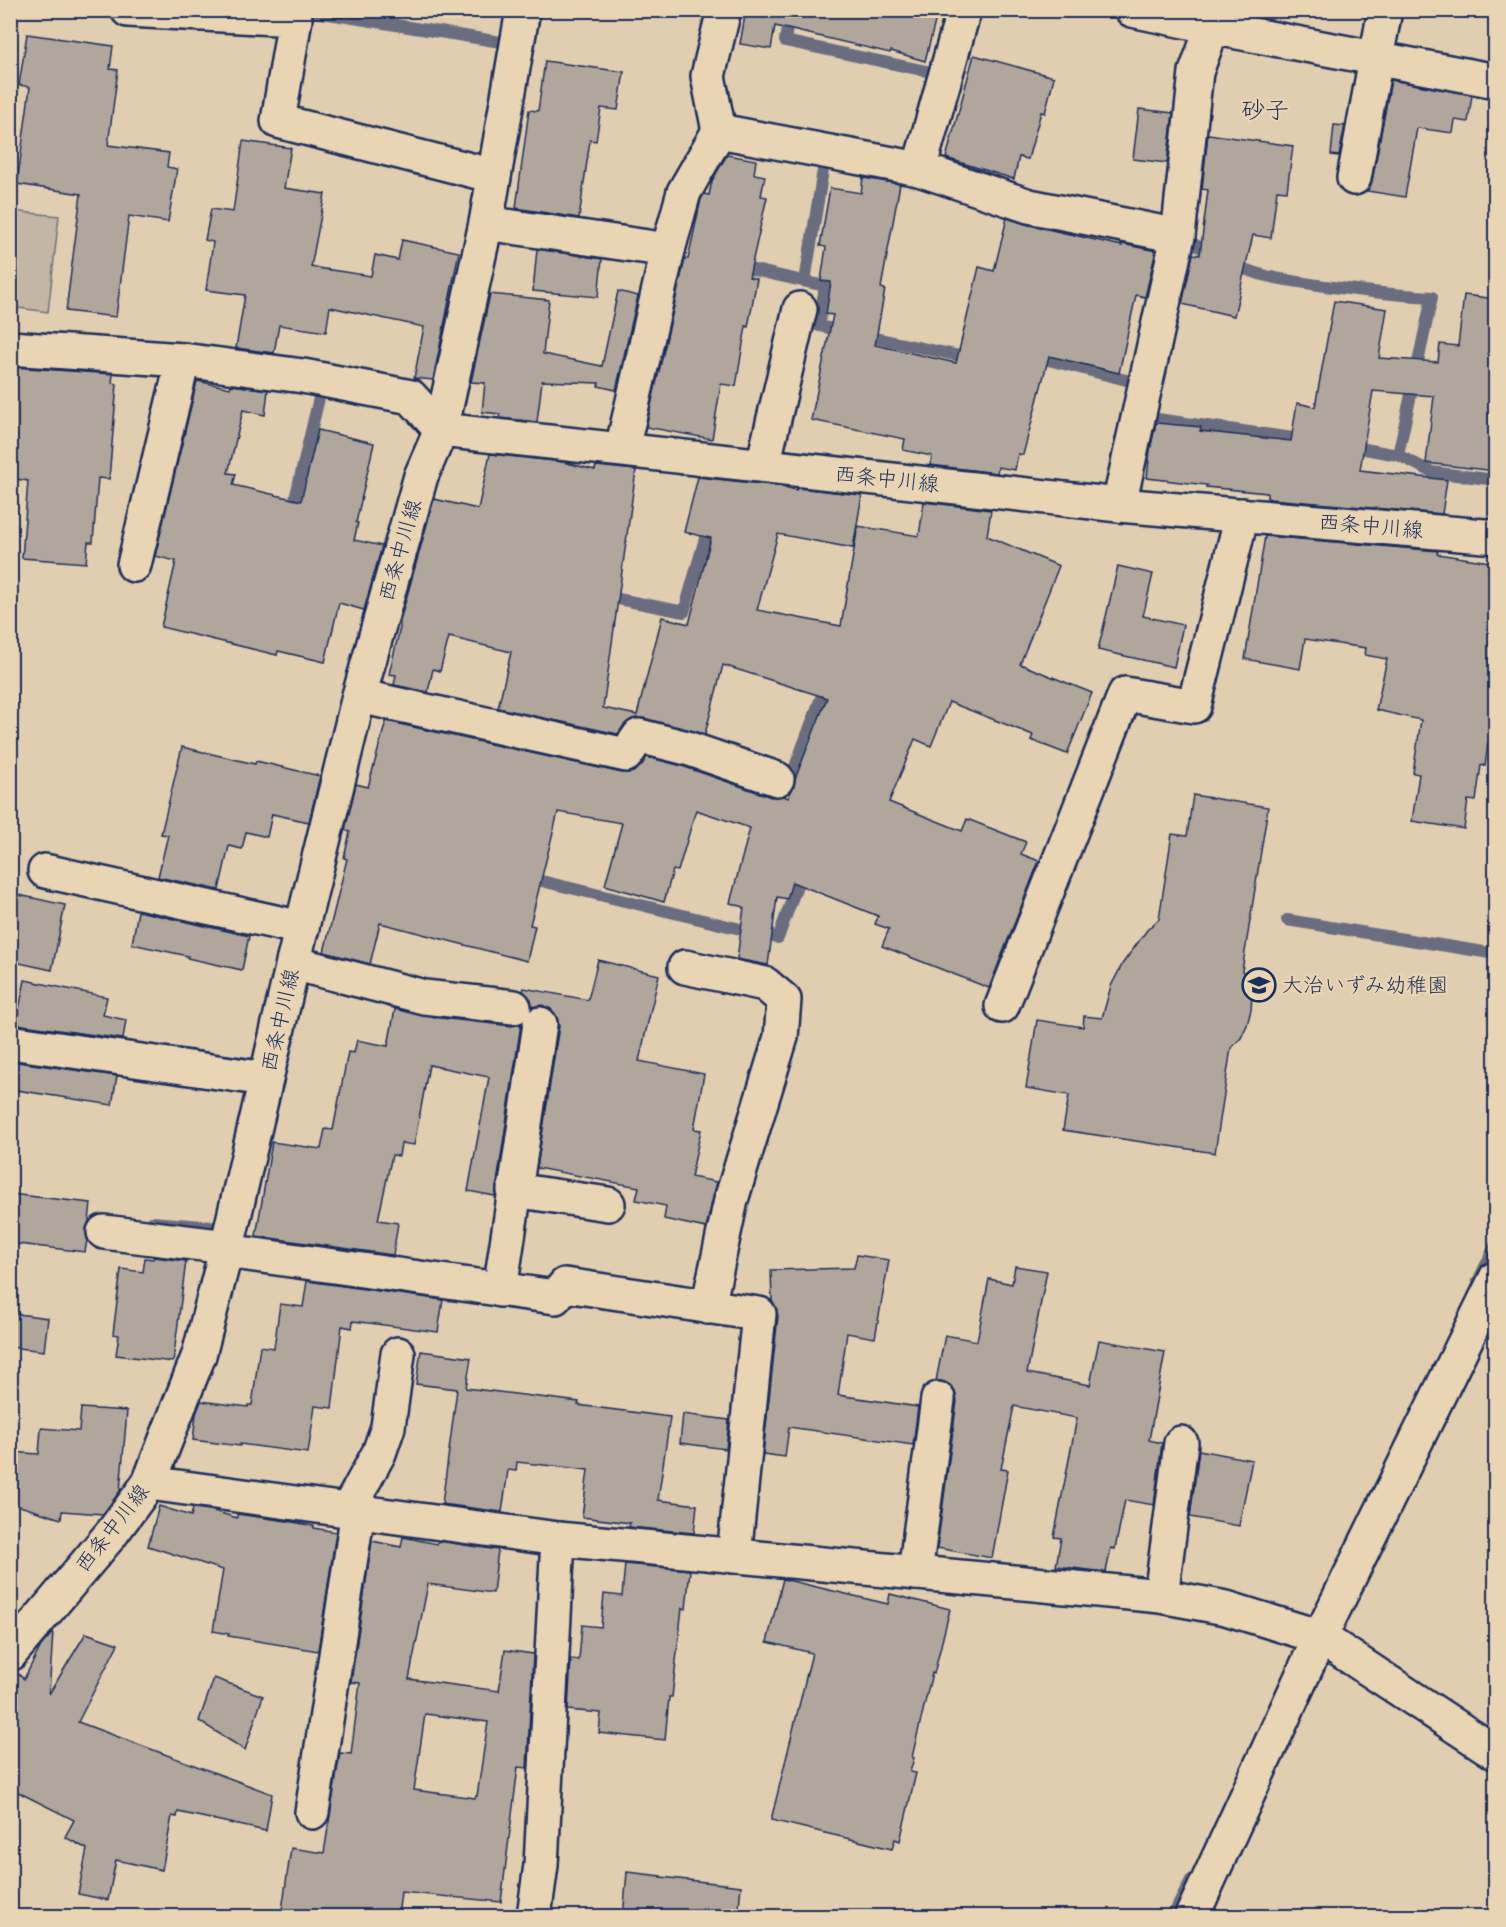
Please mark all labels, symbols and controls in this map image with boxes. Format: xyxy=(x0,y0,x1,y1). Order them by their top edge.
district label: 砂子 xyxy=(1241,96,1289,130)
street label: 西条中川線 xyxy=(833,462,940,502)
street label: 西条中川線 xyxy=(374,496,432,605)
street label: 西条中川線 xyxy=(1317,509,1424,549)
street label: 西条中川線 xyxy=(256,966,309,1075)
school or university icon: 大治いずみ幼稚園 xyxy=(1241,967,1277,1003)
place label: 大治いずみ幼稚園 xyxy=(1282,973,1448,1003)
street label: 西条中川線 xyxy=(70,1479,159,1580)

